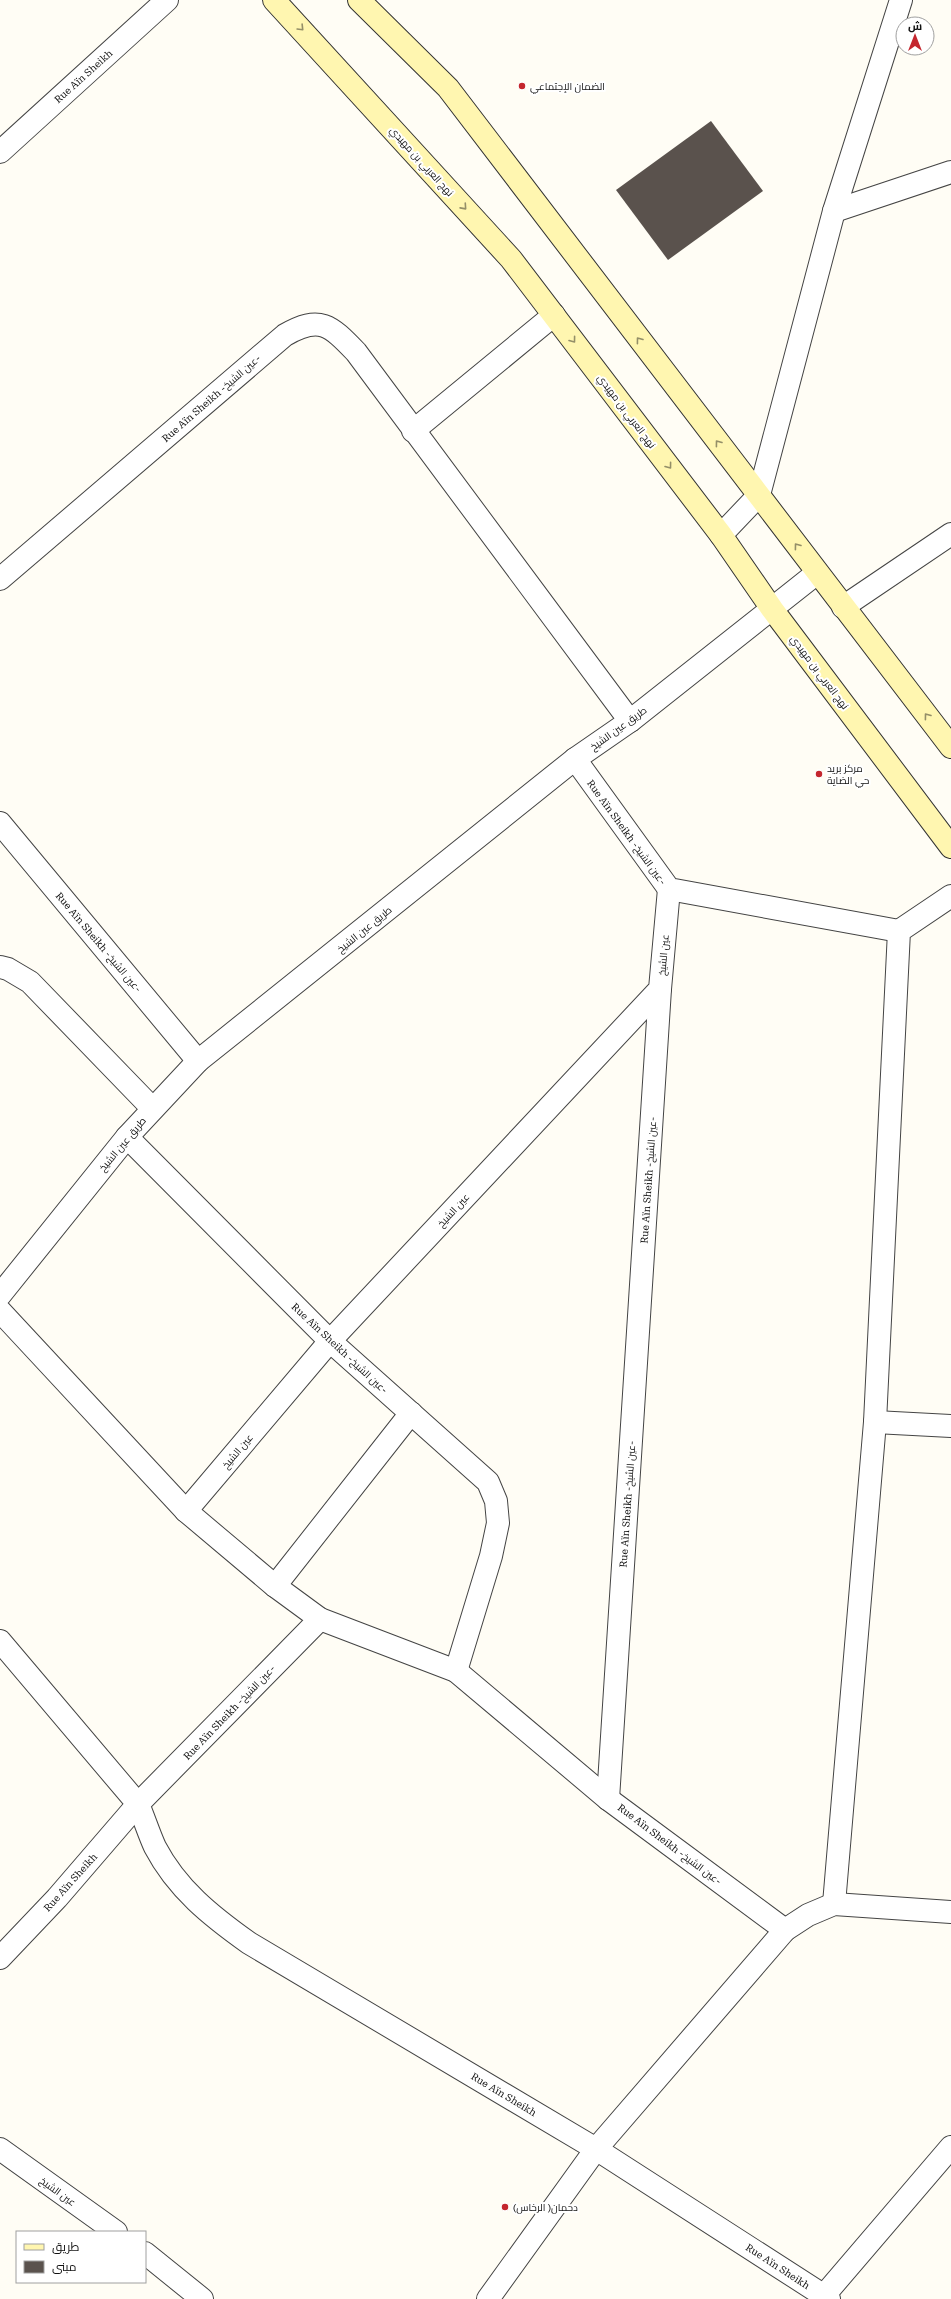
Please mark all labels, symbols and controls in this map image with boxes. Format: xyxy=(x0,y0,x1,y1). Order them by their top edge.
north arrow xyxy=(895,16,935,56)
text: ش xyxy=(908,20,922,33)
one-way arrow xyxy=(296,23,304,31)
street label: Rue Aïn Sheikh xyxy=(52,47,115,105)
marker: الضمان الإجتماعي xyxy=(517,81,527,91)
place label: الضمان الإجتماعي xyxy=(530,81,605,94)
street label: نهج العربي بن مهيدي xyxy=(386,124,456,200)
one-way arrow xyxy=(459,202,467,210)
one-way arrow xyxy=(568,336,576,343)
one-way arrow xyxy=(637,337,644,344)
street label: Rue Aïn Sheikh -عين الشيخ- xyxy=(160,353,264,445)
street label: نهج العربي بن مهيدي xyxy=(594,372,658,452)
one-way arrow xyxy=(716,441,723,448)
one-way arrow xyxy=(664,461,671,468)
one-way arrow xyxy=(795,544,802,551)
street label: نهج العربي بن مهيدي xyxy=(787,633,851,713)
street label: طريق عين الشيخ xyxy=(588,704,649,753)
one-way arrow xyxy=(925,714,932,721)
place label: مركز بريد حي الضاية xyxy=(827,763,869,788)
marker: مركز بريد حي الضاية xyxy=(814,769,824,779)
street label: Rue Aïn Sheikh -عين الشيخ- xyxy=(584,778,668,888)
street label: Rue Aïn Sheikh -عين الشيخ- xyxy=(53,890,144,995)
street label: طريق عين الشيخ xyxy=(335,904,394,956)
street label: عين الشيخ xyxy=(656,934,672,976)
street label: طريق عين الشيخ xyxy=(97,1115,149,1174)
street label: Rue Aïn Sheikh -عين الشيخ- xyxy=(639,1116,659,1244)
street label: عين الشيخ xyxy=(435,1191,472,1230)
street label: Rue Aïn Sheikh -عين الشيخ- xyxy=(289,1301,390,1396)
street label: عين الشيخ xyxy=(220,1432,256,1471)
street label: Rue Aïn Sheikh -عين الشيخ- xyxy=(618,1440,638,1568)
street label: Rue Aïn Sheikh -عين الشيخ- xyxy=(181,1663,278,1763)
street label: Rue Aïn Sheikh -عين الشيخ- xyxy=(615,1802,724,1888)
street label: Rue Aïn Sheikh xyxy=(41,1851,100,1914)
street label: Rue Aïn Sheikh xyxy=(469,2071,539,2118)
street label: عين الشيخ xyxy=(37,2175,78,2209)
marker: دحمان( الرخاس) xyxy=(500,2202,510,2212)
place label: دحمان( الرخاس) xyxy=(513,2202,578,2214)
legend xyxy=(16,2231,146,2283)
text: طريق xyxy=(52,2240,80,2254)
street label: Rue Aïn Sheikh xyxy=(744,2242,812,2292)
text: مبنى xyxy=(52,2260,77,2274)

